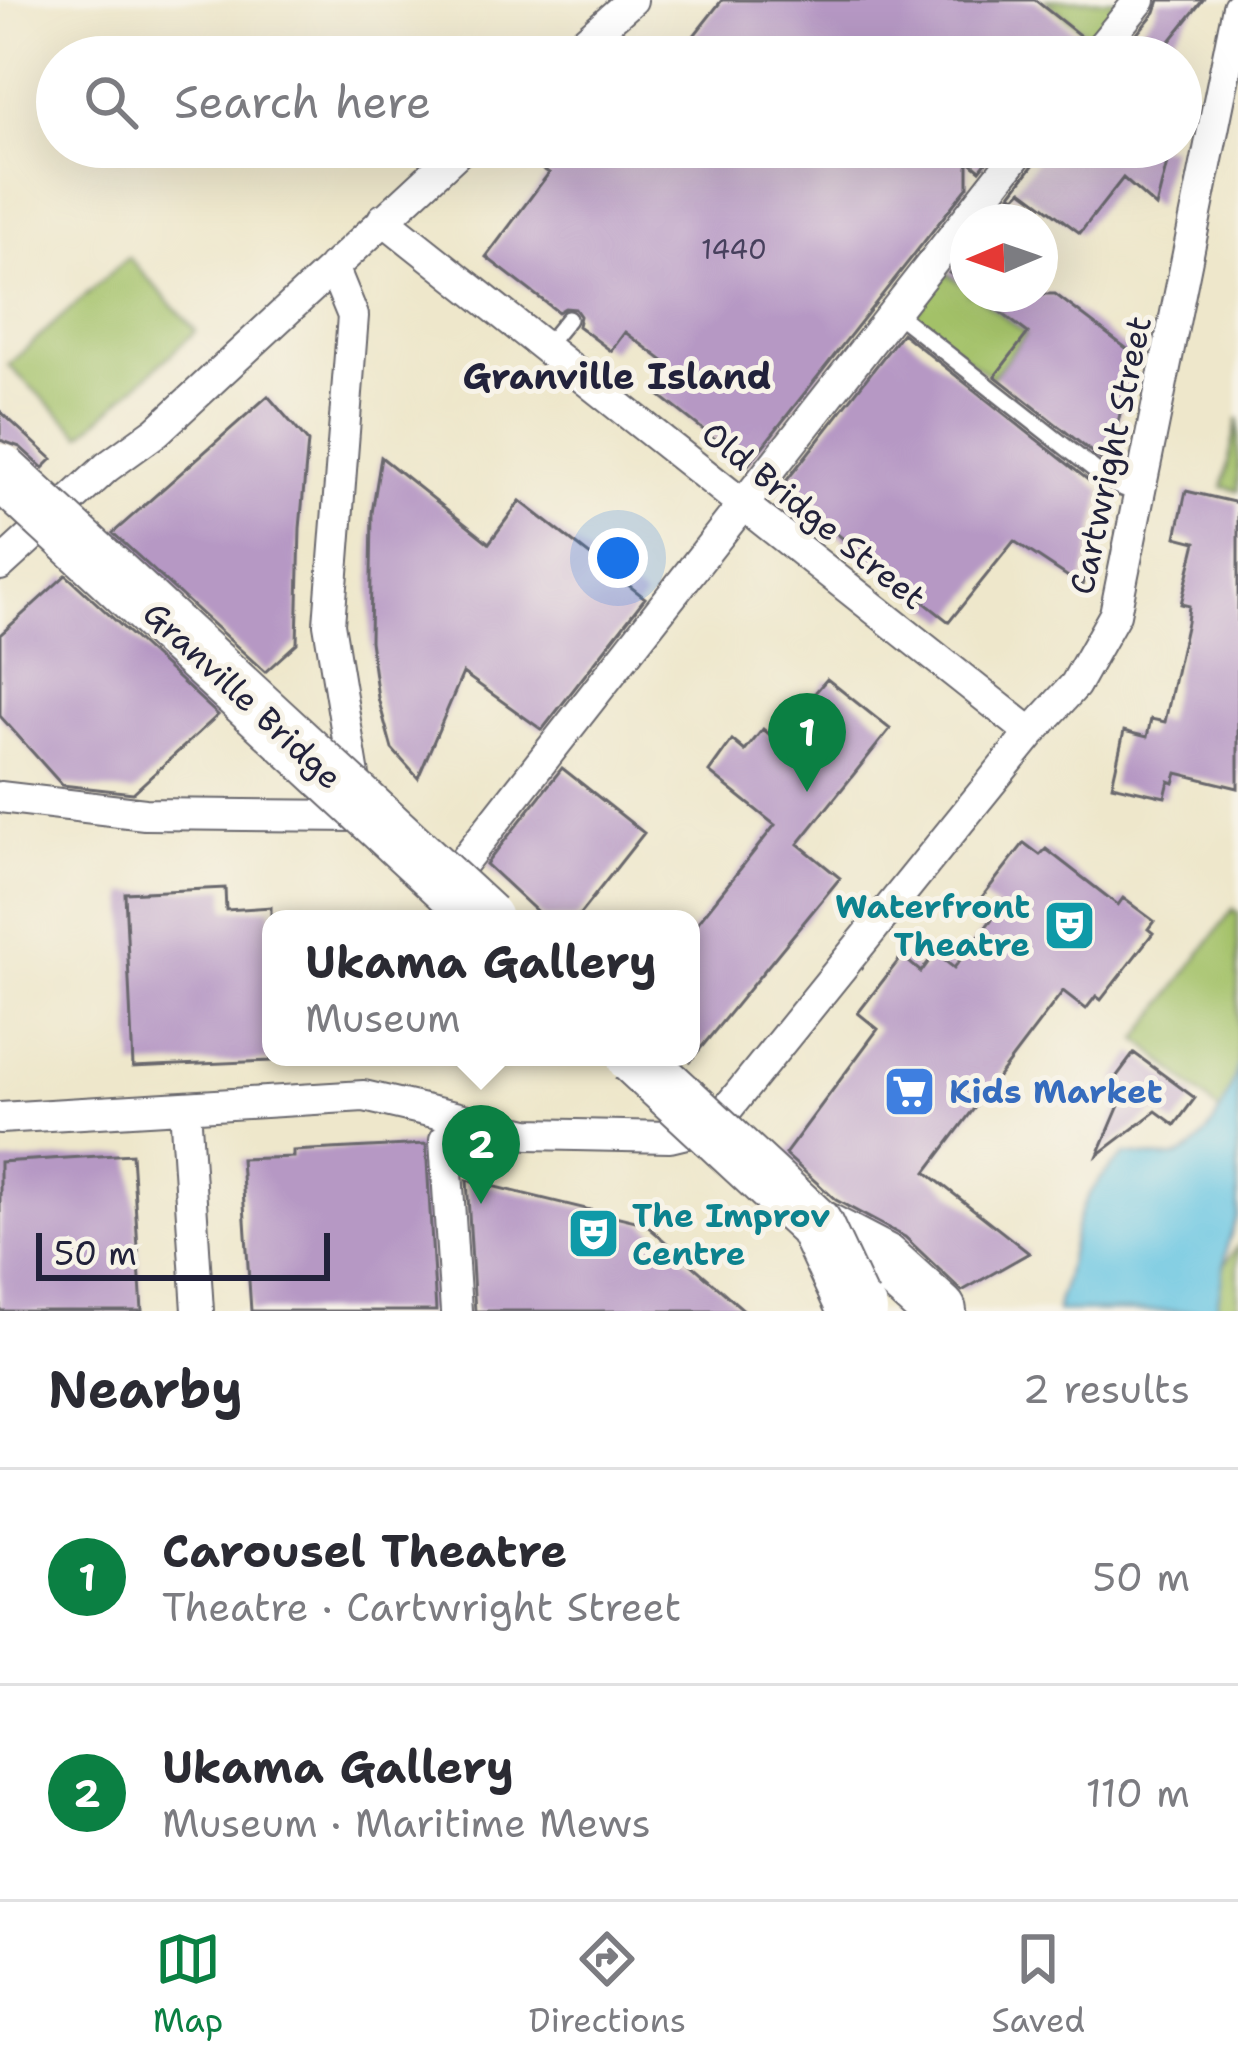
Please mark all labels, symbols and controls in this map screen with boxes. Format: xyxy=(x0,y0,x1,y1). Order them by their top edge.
search box xyxy=(36,36,1202,168)
icon: search xyxy=(78,69,144,135)
text: Search here xyxy=(174,72,431,132)
north arrow xyxy=(950,204,1058,312)
house number: 1440 xyxy=(701,231,767,268)
street label: Cartwright Street xyxy=(1059,312,1162,598)
district label: Granville Island xyxy=(463,352,772,401)
street label: Old Bridge Street xyxy=(692,411,935,620)
your location xyxy=(588,528,648,588)
street label: Granville Bridge xyxy=(133,591,352,799)
pin: 1 xyxy=(768,693,846,792)
place label: Waterfront Theatre xyxy=(835,884,1030,967)
theatre icon: Waterfront Theatre xyxy=(1041,897,1097,953)
popup xyxy=(262,910,700,1066)
text: Ukama Gallery xyxy=(305,932,657,992)
text: Museum xyxy=(305,992,461,1044)
supermarket icon: Kids Market xyxy=(882,1063,938,1119)
place label: Kids Market xyxy=(949,1069,1163,1114)
pin: 2 xyxy=(442,1105,520,1204)
place label: The Improv Centre xyxy=(632,1193,830,1276)
theatre icon: The Improv Centre xyxy=(565,1206,621,1262)
scale bar xyxy=(36,1227,330,1280)
text: 50 m xyxy=(54,1231,137,1276)
text: Nearby xyxy=(48,1355,243,1423)
text: 2 results xyxy=(1023,1363,1190,1415)
text: Carousel Theatre xyxy=(162,1521,567,1581)
text: 1 xyxy=(78,1551,96,1603)
text: 50 m xyxy=(1092,1551,1190,1603)
text: Theatre · Cartwright Street xyxy=(162,1581,681,1633)
text: Ukama Gallery xyxy=(162,1737,514,1797)
text: 2 xyxy=(73,1767,101,1819)
text: 110 m xyxy=(1086,1767,1190,1819)
text: Museum · Maritime Mews xyxy=(162,1797,651,1849)
tab: Map xyxy=(153,1926,223,2043)
tab: Directions xyxy=(529,1926,686,2043)
tab: Saved xyxy=(992,1926,1085,2043)

